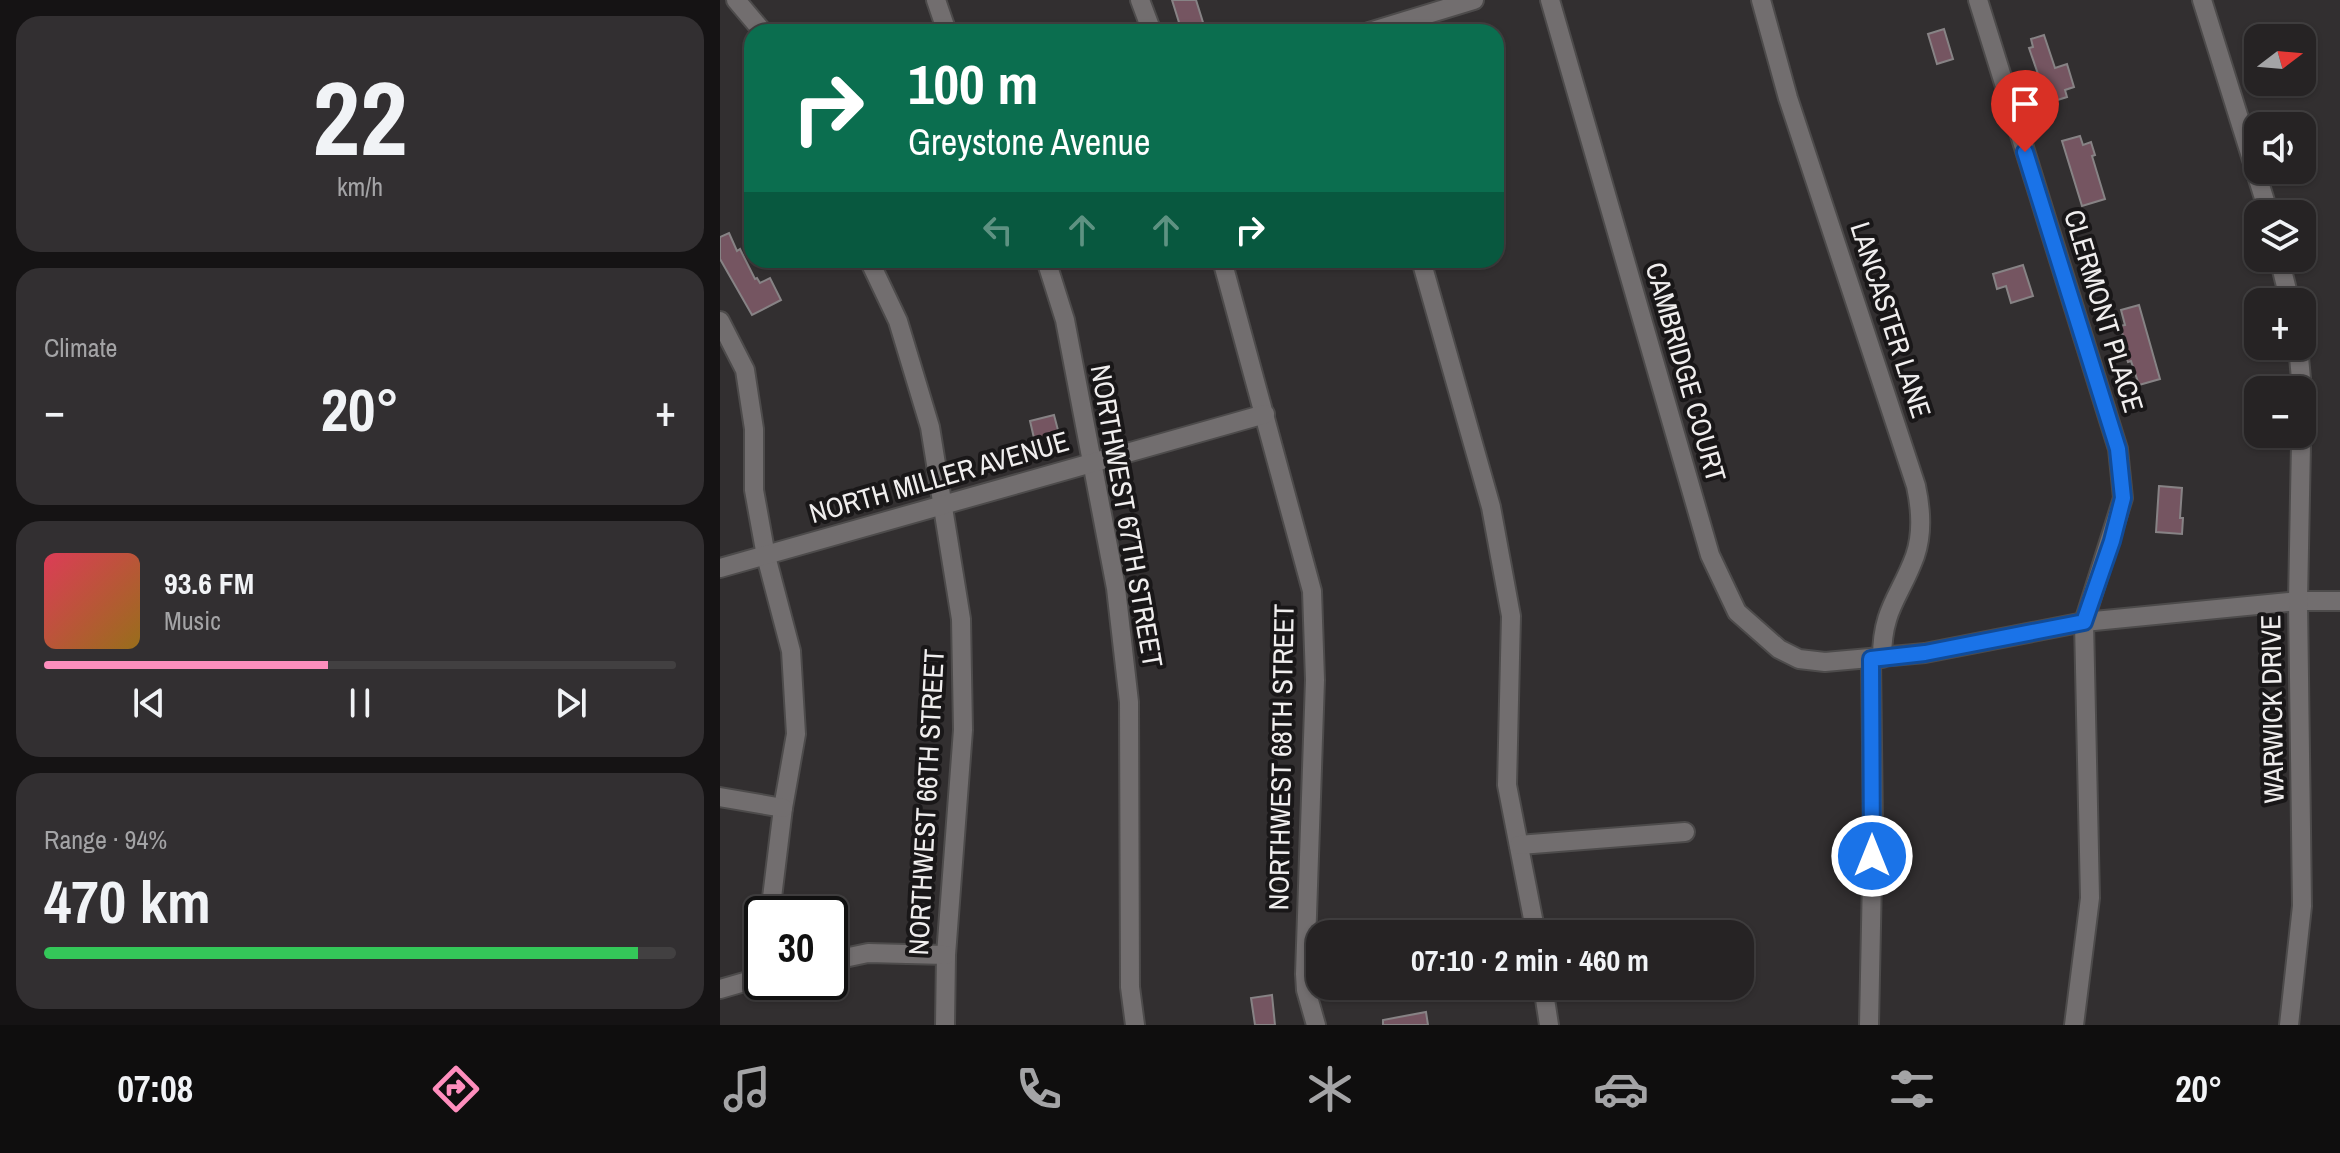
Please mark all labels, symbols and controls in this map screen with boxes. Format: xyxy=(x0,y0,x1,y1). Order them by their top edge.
north arrow xyxy=(2244,24,2316,96)
map controls xyxy=(2244,24,2316,448)
text: 100 m xyxy=(908,46,1038,121)
text: 22 xyxy=(313,47,407,187)
icon: right xyxy=(776,56,880,160)
pin xyxy=(1991,70,2059,152)
icon: arrive xyxy=(2003,82,2047,126)
button: sound xyxy=(2244,112,2316,184)
text: Greystone Avenue xyxy=(908,118,1150,166)
text: km/h xyxy=(337,169,383,204)
button: layers xyxy=(2244,200,2316,272)
street label: CLERMONT PLACE xyxy=(2055,205,2153,417)
icon: left xyxy=(976,208,1020,252)
icon: ahead xyxy=(1060,208,1104,252)
icon: ahead xyxy=(1144,208,1188,252)
icon: right xyxy=(1228,208,1272,252)
street label: LANCASTER LANE xyxy=(1841,217,1941,423)
street label: CAMBRIDGE COURT xyxy=(1636,258,1736,486)
button: + xyxy=(2244,288,2316,360)
text: Climate xyxy=(44,330,117,365)
street label: NORTHWEST 67TH STREET xyxy=(1082,362,1172,670)
text: 20° xyxy=(321,369,399,450)
button: − xyxy=(2244,376,2316,448)
text: − xyxy=(44,380,65,440)
text: + xyxy=(655,380,676,440)
street label: NORTH MILLER AVENUE xyxy=(805,422,1073,532)
text: 93.6 FM xyxy=(164,563,254,603)
text: Music xyxy=(164,603,221,638)
street label: NORTHWEST 68TH STREET xyxy=(1259,603,1303,911)
street label: WARWICK DRIVE xyxy=(2251,614,2293,804)
street label: NORTHWEST 66TH STREET xyxy=(899,648,953,956)
icon: previous xyxy=(127,681,171,725)
icon: pause xyxy=(338,681,382,725)
icon: next xyxy=(549,681,593,725)
position arrow xyxy=(1830,814,1914,898)
text: Range · 94% xyxy=(44,822,167,857)
text: 470 km xyxy=(44,861,211,942)
speed limit sign: 30 xyxy=(744,896,848,1000)
text: 07:10 · 2 min · 460 m xyxy=(1411,940,1649,980)
icon: directions xyxy=(428,1061,484,1117)
icon: music xyxy=(719,1061,775,1117)
icon: phone xyxy=(1011,1061,1067,1117)
icon: climate xyxy=(1302,1061,1358,1117)
icon: car xyxy=(1593,1061,1649,1117)
icon: filters xyxy=(1884,1061,1940,1117)
text: 07:08 xyxy=(118,1065,193,1113)
text: 20° xyxy=(2175,1065,2222,1113)

